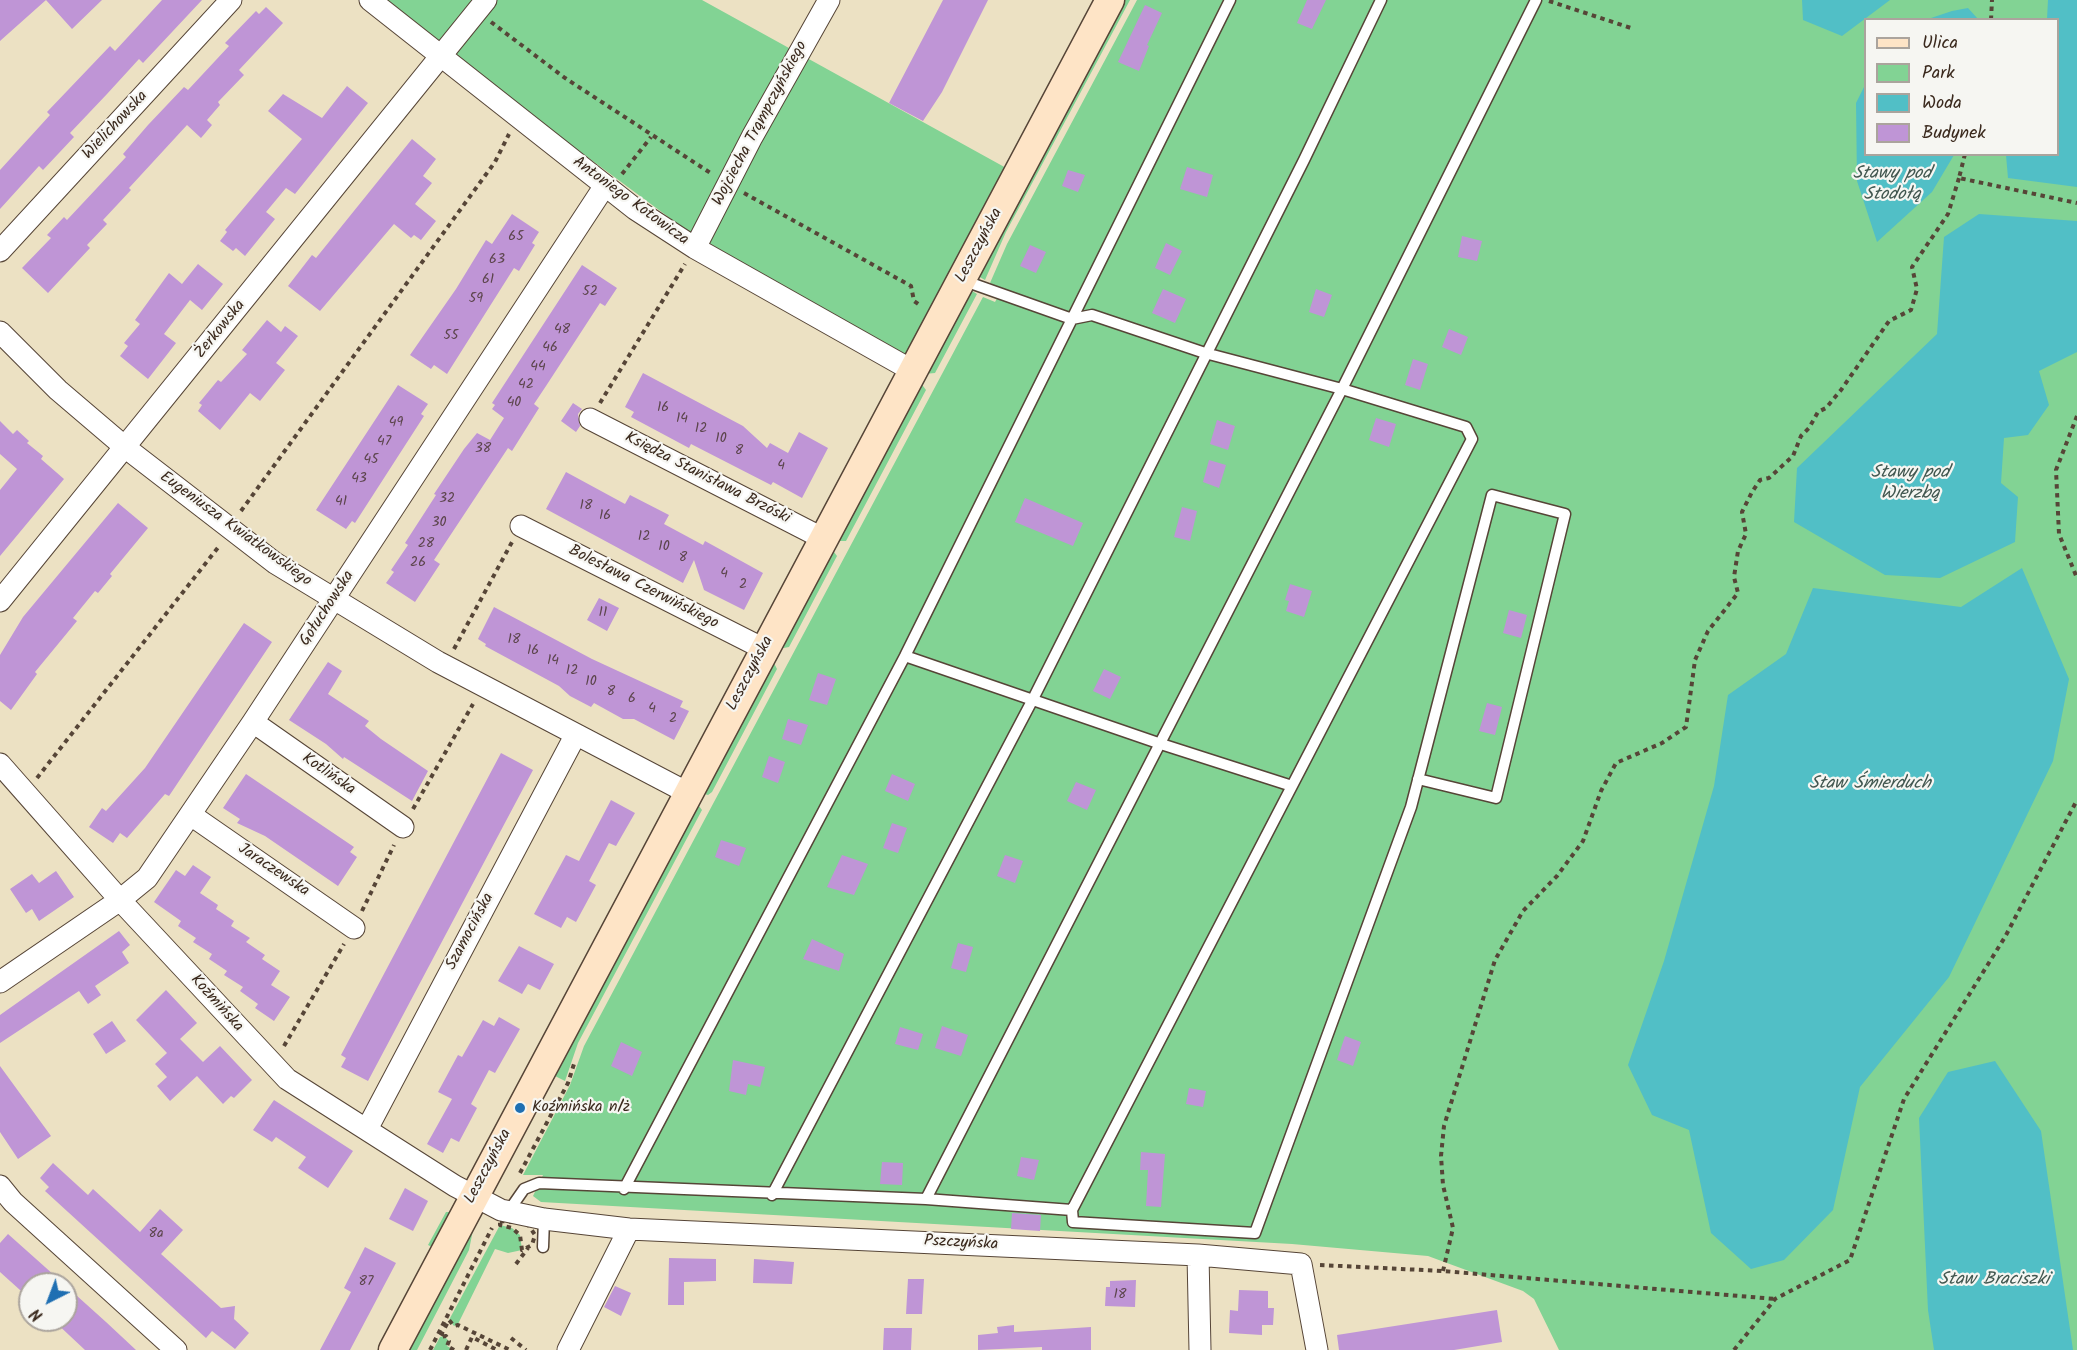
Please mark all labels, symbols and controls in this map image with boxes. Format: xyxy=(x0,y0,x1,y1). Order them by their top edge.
legend xyxy=(1864,18,2059,156)
text: Ulica xyxy=(1922,29,1958,58)
street label: Wojciecha Trąmpczyńskiego xyxy=(709,38,813,210)
text: Park xyxy=(1922,59,1955,88)
street label: Wielichowska xyxy=(79,88,153,164)
text: Woda xyxy=(1922,89,1962,118)
text: Budynek xyxy=(1922,119,1986,148)
street label: Antoniego Kotowicza xyxy=(568,153,692,251)
water label: Stawy pod Stodołą xyxy=(1853,164,1931,207)
street label: Leszczyńska xyxy=(952,205,1008,287)
house number: 65 xyxy=(508,230,524,246)
house number: 63 xyxy=(489,253,505,269)
house number: 61 xyxy=(482,273,494,289)
house number: 52 xyxy=(582,285,598,301)
house number: 59 xyxy=(469,292,483,308)
street label: Żerkowska xyxy=(192,297,250,363)
house number: 48 xyxy=(554,323,570,339)
house number: 55 xyxy=(443,329,459,345)
house number: 46 xyxy=(542,341,558,357)
house number: 44 xyxy=(530,360,546,376)
house number: 42 xyxy=(518,378,534,394)
house number: 40 xyxy=(507,396,521,412)
house number: 16 xyxy=(657,401,669,417)
house number: 14 xyxy=(676,412,688,428)
house number: 49 xyxy=(389,416,403,432)
house number: 12 xyxy=(695,422,707,438)
street label: Księdza Stanisława Brzóski xyxy=(621,429,793,529)
house number: 10 xyxy=(715,432,727,448)
house number: 47 xyxy=(377,435,391,451)
house number: 38 xyxy=(475,442,491,458)
house number: 8 xyxy=(735,444,743,460)
house number: 45 xyxy=(363,453,379,469)
house number: 4 xyxy=(777,459,785,475)
water label: Stawy pod Wierzbą xyxy=(1871,463,1949,506)
street label: Eugeniusza Kwiatkowskiego xyxy=(155,468,315,592)
house number: 43 xyxy=(351,472,367,488)
house number: 32 xyxy=(439,492,455,508)
house number: 41 xyxy=(335,495,347,511)
house number: 18 xyxy=(580,499,592,515)
house number: 16 xyxy=(599,509,611,525)
house number: 30 xyxy=(432,516,446,532)
house number: 12 xyxy=(638,530,650,546)
house number: 28 xyxy=(418,537,434,553)
house number: 10 xyxy=(658,540,670,556)
street label: Bolesława Czerwińskiego xyxy=(565,542,721,634)
house number: 8 xyxy=(679,551,687,567)
house number: 26 xyxy=(410,556,426,572)
house number: 4 xyxy=(720,567,728,583)
street label: Gołuchowska xyxy=(297,568,359,650)
house number: 2 xyxy=(739,578,747,594)
house number: 11 xyxy=(599,606,607,622)
house number: 18 xyxy=(508,633,520,649)
street label: Leszczyńska xyxy=(723,633,779,715)
house number: 16 xyxy=(527,644,539,660)
house number: 14 xyxy=(547,654,559,670)
house number: 12 xyxy=(566,664,578,680)
house number: 10 xyxy=(585,675,597,691)
house number: 8 xyxy=(607,685,615,701)
house number: 6 xyxy=(628,692,636,708)
house number: 4 xyxy=(648,702,656,718)
house number: 2 xyxy=(669,712,677,728)
street label: Kotlińska xyxy=(298,750,358,800)
water label: Staw Śmierduch xyxy=(1809,774,1931,796)
street label: Jaraczewska xyxy=(234,840,312,902)
street label: Szamocińska xyxy=(443,890,499,974)
street label: Koźmińska xyxy=(185,971,247,1037)
place label: Koźmińska n/ż xyxy=(532,1098,630,1118)
marker: Koźmińska n/ż xyxy=(513,1101,527,1115)
street label: Leszczyńska xyxy=(461,1126,517,1208)
house number: 8a xyxy=(149,1227,163,1243)
street label: Pszczyńska xyxy=(923,1232,999,1256)
water label: Staw Braciszki xyxy=(1939,1270,2049,1292)
north arrow xyxy=(18,1272,78,1332)
house number: 87 xyxy=(359,1275,373,1291)
house number: 18 xyxy=(1114,1288,1126,1304)
text: N xyxy=(25,1302,49,1327)

